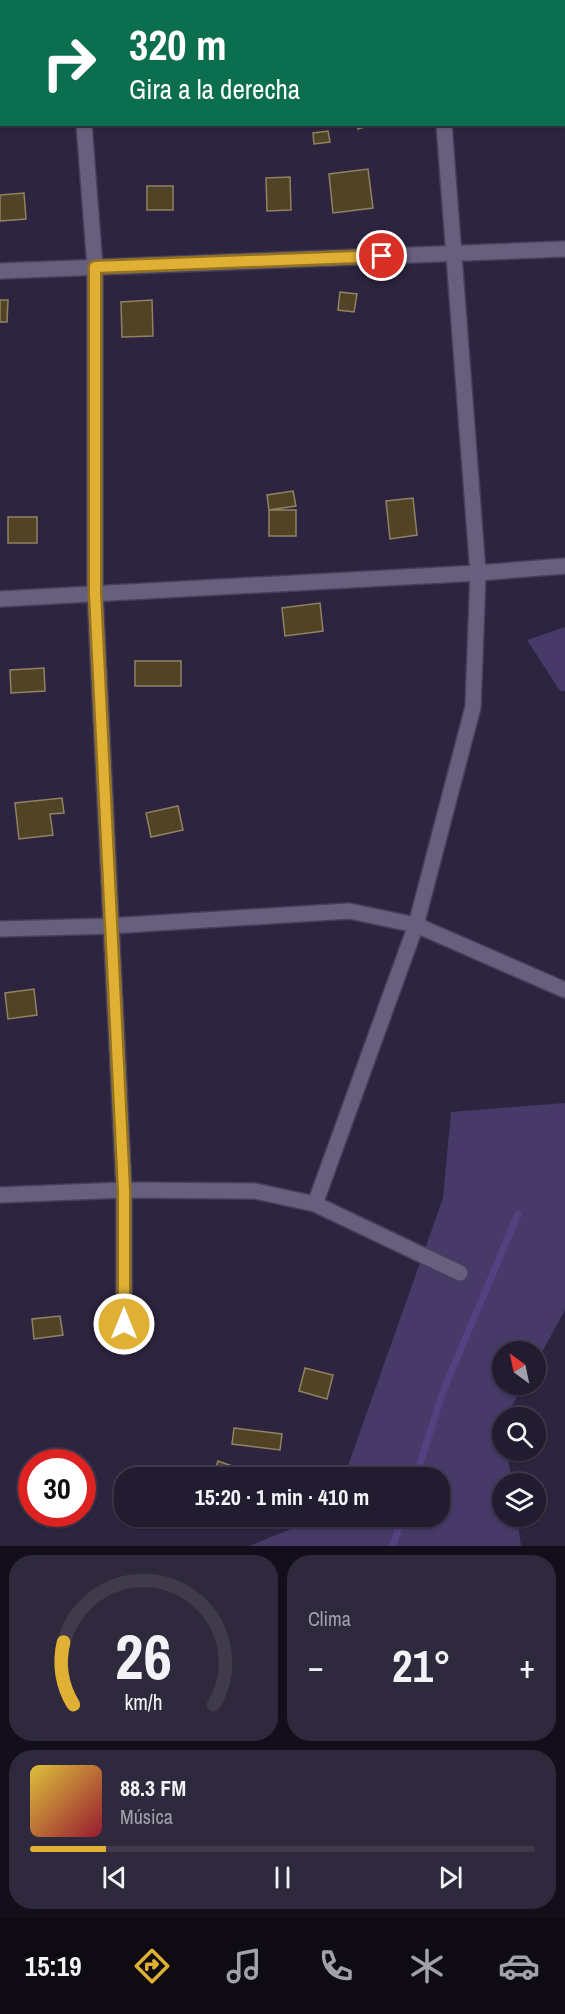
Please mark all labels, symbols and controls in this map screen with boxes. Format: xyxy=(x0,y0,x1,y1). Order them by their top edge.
text: 320 m xyxy=(129,17,227,73)
icon: right xyxy=(30,24,108,102)
text: Gira a la derecha xyxy=(129,71,300,107)
pin xyxy=(356,230,407,281)
icon: arrive xyxy=(365,239,398,272)
position arrow xyxy=(92,1292,156,1356)
north arrow xyxy=(492,1341,546,1395)
map controls xyxy=(492,1341,546,1527)
button: search xyxy=(492,1407,546,1461)
speed limit sign: 30 xyxy=(18,1449,96,1527)
button: layers xyxy=(492,1473,546,1527)
text: 15:20 · 1 min · 410 m xyxy=(195,1482,369,1512)
text: Clima xyxy=(308,1605,351,1632)
text: 26 xyxy=(115,1614,172,1698)
text: 21° xyxy=(392,1635,451,1696)
text: − xyxy=(308,1644,324,1688)
text: + xyxy=(519,1644,535,1688)
text: km/h xyxy=(124,1688,163,1717)
text: 88.3 FM xyxy=(120,1773,186,1803)
text: Música xyxy=(120,1803,173,1830)
icon: previous xyxy=(98,1861,131,1894)
icon: pause xyxy=(266,1861,299,1894)
icon: next xyxy=(434,1861,467,1894)
icon: directions xyxy=(131,1945,173,1987)
icon: music xyxy=(223,1945,265,1987)
icon: phone xyxy=(315,1945,357,1987)
icon: climate xyxy=(406,1945,448,1987)
icon: car xyxy=(498,1945,540,1987)
text: 15:19 xyxy=(25,1948,81,1984)

